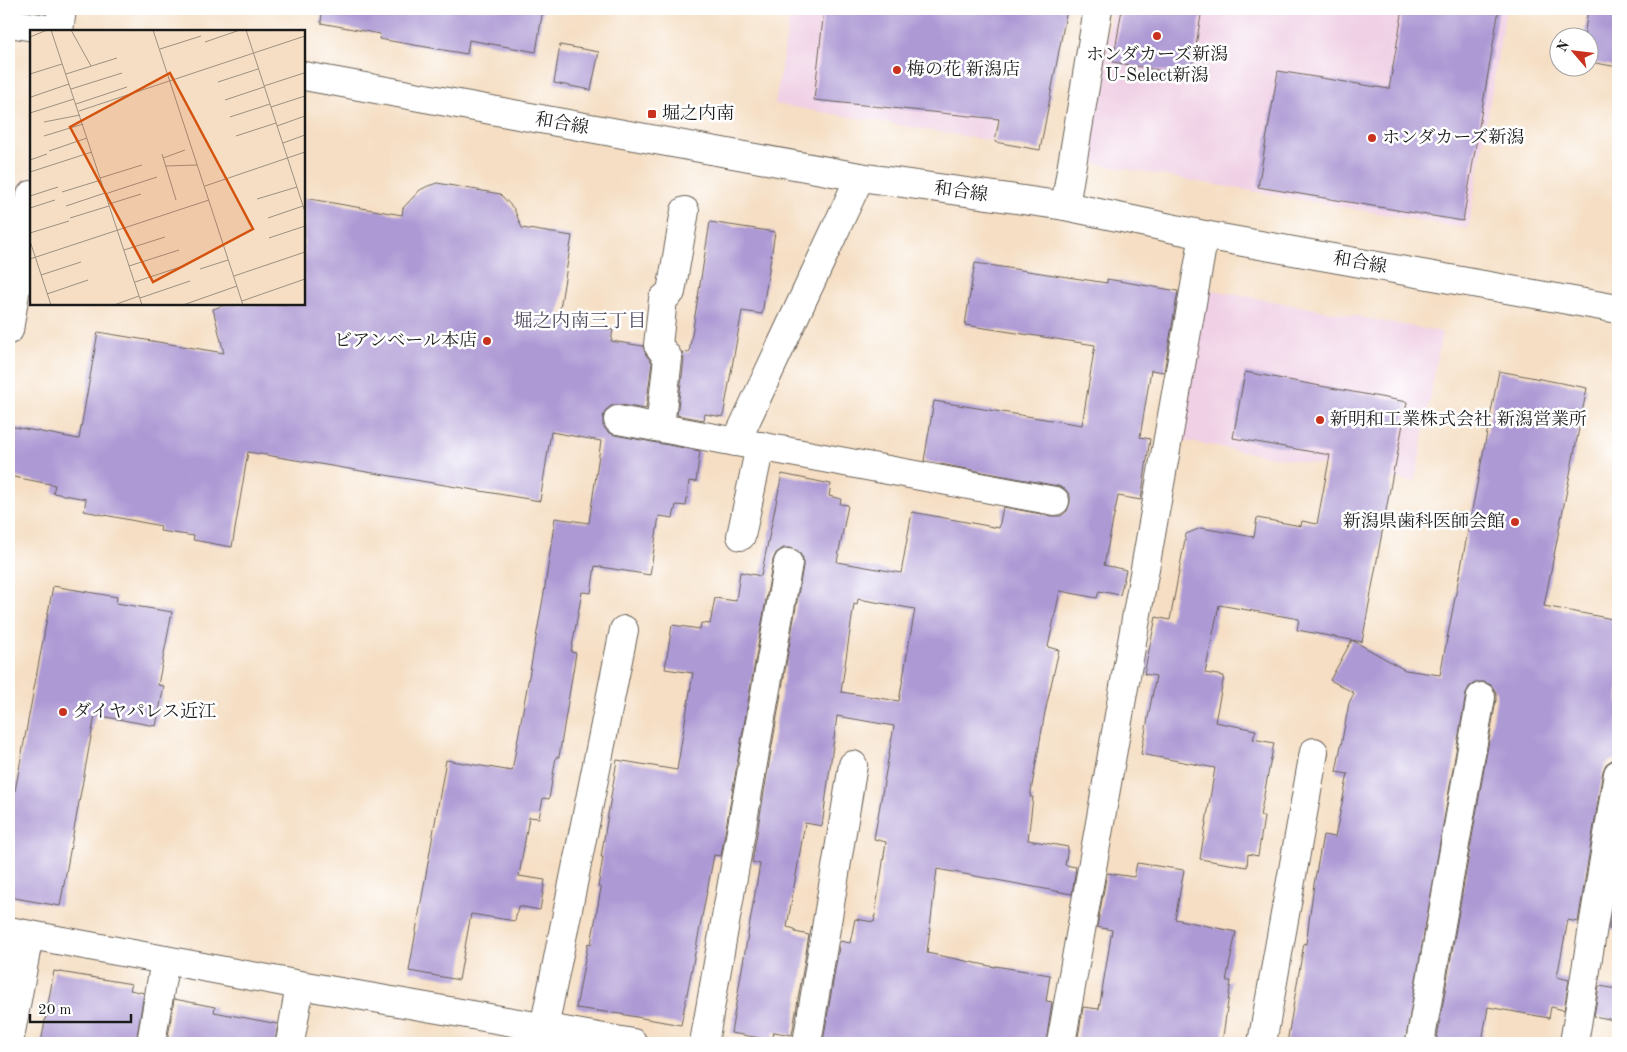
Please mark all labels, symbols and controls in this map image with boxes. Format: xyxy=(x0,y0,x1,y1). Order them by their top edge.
north arrow xyxy=(1550,28,1600,78)
inset map xyxy=(30,30,305,305)
marker: ホンダカーズ新潟 U-Select新潟 xyxy=(1151,30,1163,42)
text: N xyxy=(1555,38,1572,54)
place label: ホンダカーズ新潟 U-Select新潟 xyxy=(1086,44,1228,85)
place label: 梅の花 新潟店 xyxy=(907,59,1020,79)
marker: 梅の花 新潟店 xyxy=(891,64,903,76)
place label: 堀之内南 xyxy=(662,103,734,123)
street label: 和合線 xyxy=(534,108,590,138)
marker: 堀之内南 xyxy=(646,108,658,120)
place label: ホンダカーズ新潟 xyxy=(1382,127,1524,147)
marker: ホンダカーズ新潟 xyxy=(1366,132,1378,144)
street label: 和合線 xyxy=(933,177,989,205)
street label: 和合線 xyxy=(1332,247,1388,277)
district label: 堀之内南三丁目 xyxy=(513,310,647,332)
place label: ビアンベール本店 xyxy=(334,330,477,350)
marker: ビアンベール本店 xyxy=(481,335,493,347)
place label: 新明和工業株式会社 新潟営業所 xyxy=(1330,409,1587,429)
marker: 新明和工業株式会社 新潟営業所 xyxy=(1314,414,1326,426)
place label: 新潟県歯科医師会館 xyxy=(1343,511,1505,531)
marker: 新潟県歯科医師会館 xyxy=(1509,516,1521,528)
place label: ダイヤパレス近江 xyxy=(73,701,216,721)
marker: ダイヤパレス近江 xyxy=(57,706,69,718)
scale bar xyxy=(30,992,131,1024)
text: 20 m xyxy=(38,1003,72,1018)

